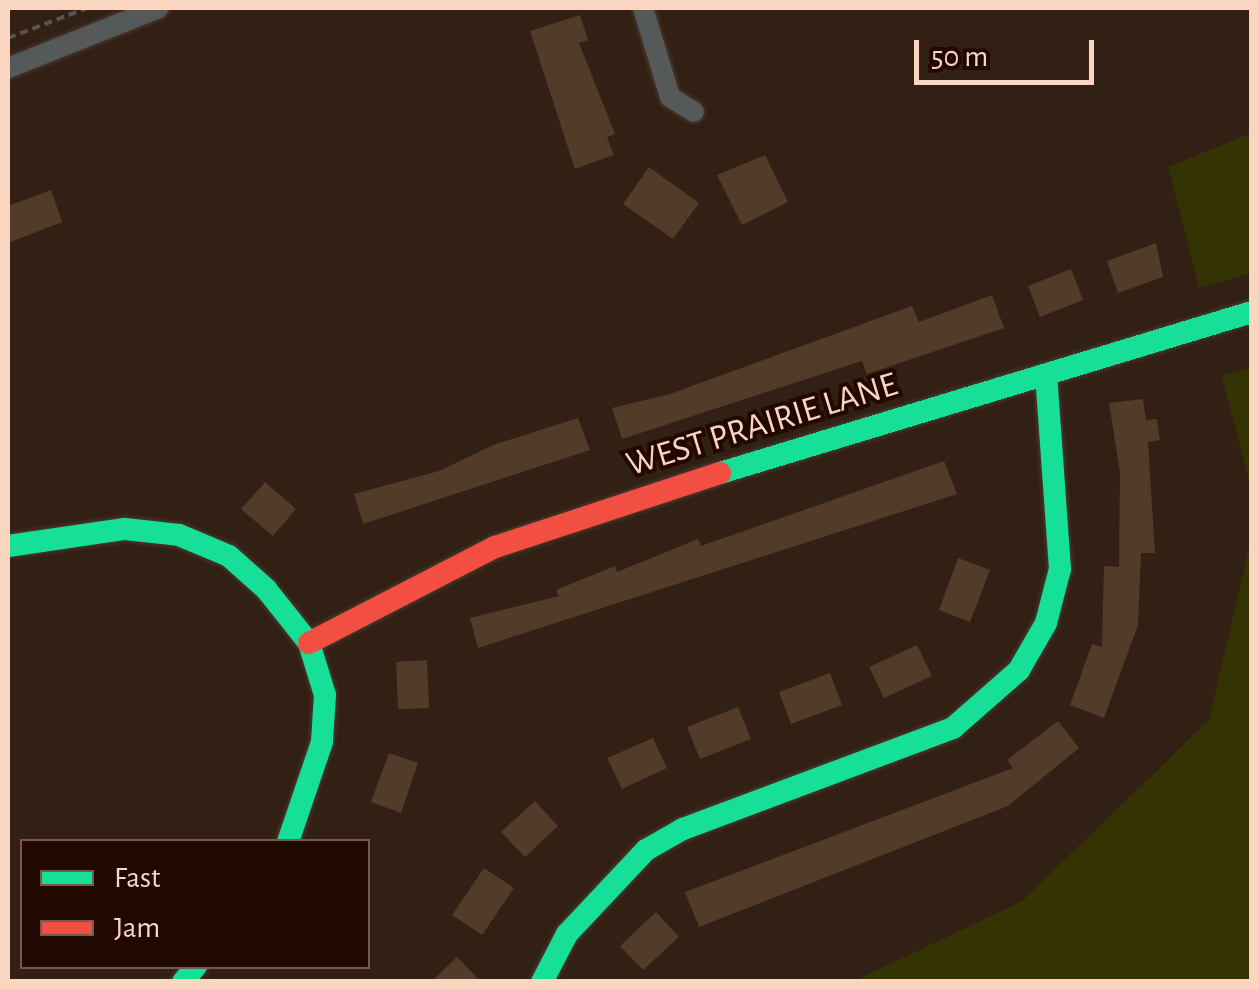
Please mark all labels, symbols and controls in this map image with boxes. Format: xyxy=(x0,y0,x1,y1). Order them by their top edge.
scale bar xyxy=(919,20,1099,82)
text: 50 m xyxy=(931,42,988,72)
street label: WEST PRAIRIE LANE xyxy=(621,364,903,486)
legend xyxy=(20,839,370,969)
text: Fast xyxy=(114,863,161,893)
text: Jam xyxy=(114,913,160,943)

